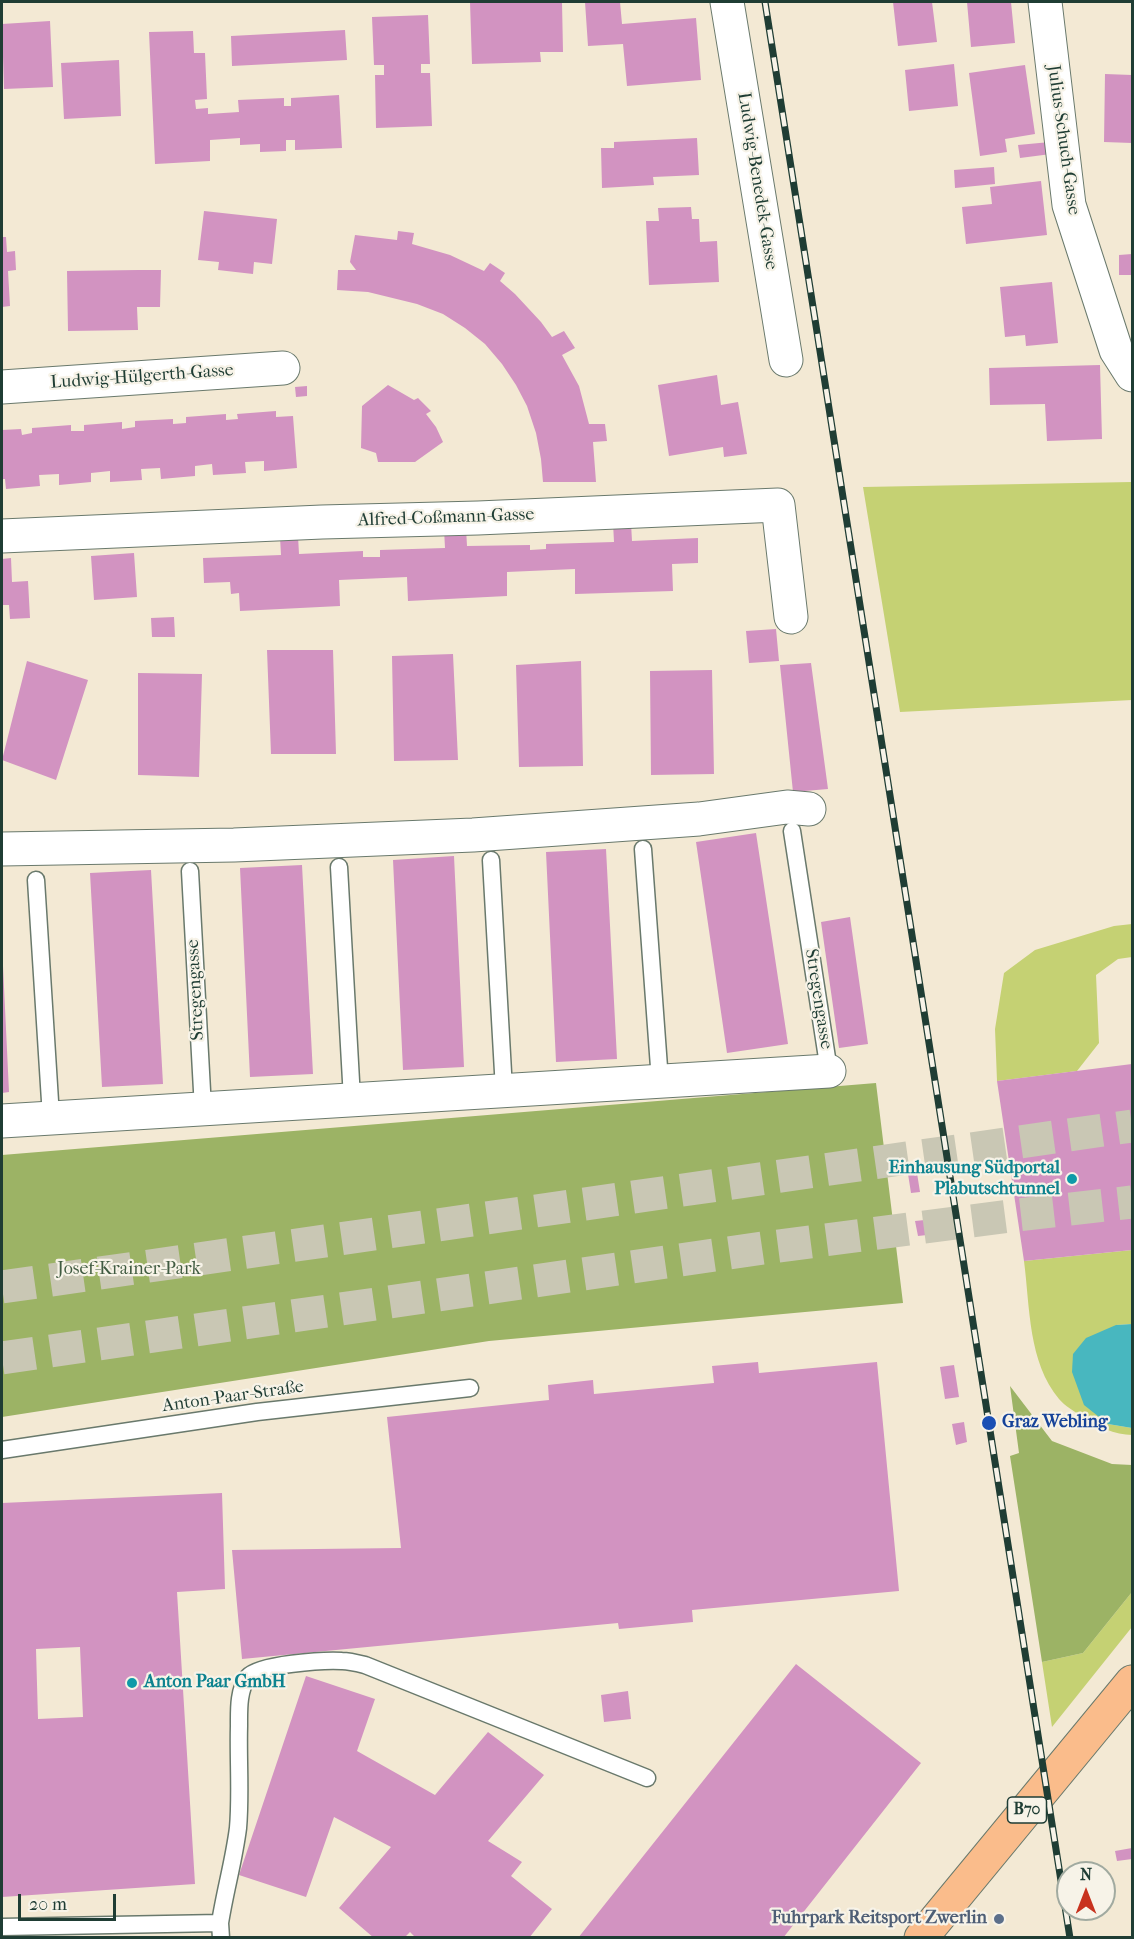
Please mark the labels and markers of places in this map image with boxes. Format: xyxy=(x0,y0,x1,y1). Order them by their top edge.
place label: Einhausung Südportal Plabutschtunnel xyxy=(889,1158,1060,1200)
marker: Einhausung Südportal Plabutschtunnel xyxy=(1065,1172,1079,1186)
place label: Graz Webling xyxy=(1002,1412,1108,1434)
marker: Graz Webling xyxy=(980,1414,998,1432)
place label: Anton Paar GmbH xyxy=(144,1672,286,1694)
marker: Anton Paar GmbH xyxy=(125,1676,139,1690)
place label: Fuhrpark Reitsport Zwerlin xyxy=(771,1908,987,1930)
marker: Fuhrpark Reitsport Zwerlin xyxy=(992,1912,1006,1926)

